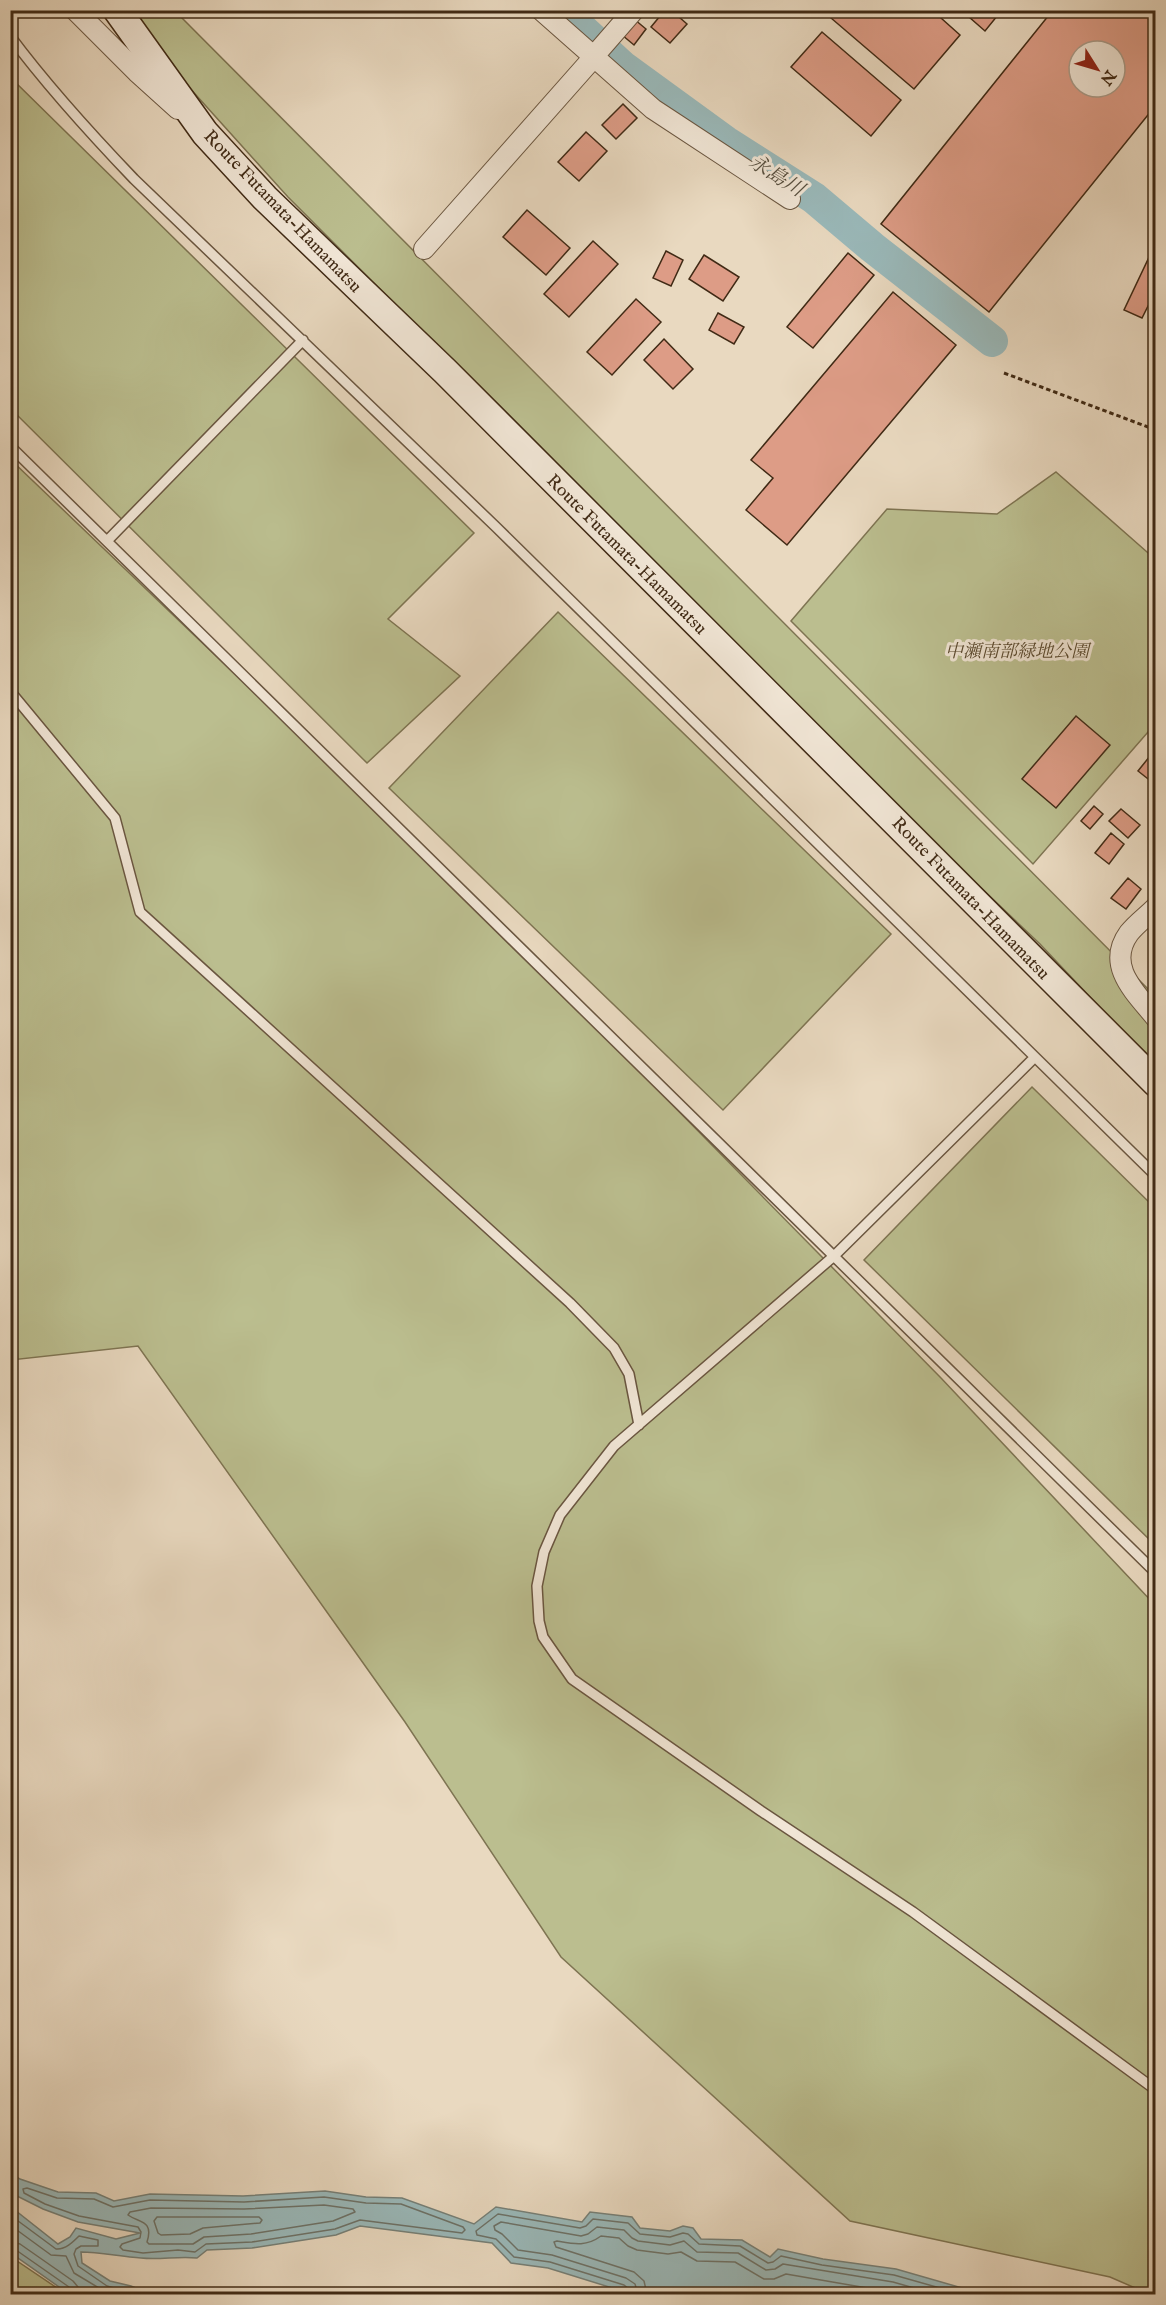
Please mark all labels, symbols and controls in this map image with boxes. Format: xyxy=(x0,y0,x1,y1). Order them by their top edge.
north arrow xyxy=(1067,39,1127,99)
text: N xyxy=(1095,64,1120,88)
street label: Route Futamata-Hamamatsu xyxy=(198,126,366,298)
water label: 永島川 xyxy=(744,150,810,204)
street label: Route Futamata-Hamamatsu xyxy=(541,470,711,640)
park label: 中瀬南部緑地公園 xyxy=(945,641,1092,664)
street label: Route Futamata-Hamamatsu xyxy=(886,813,1054,985)

